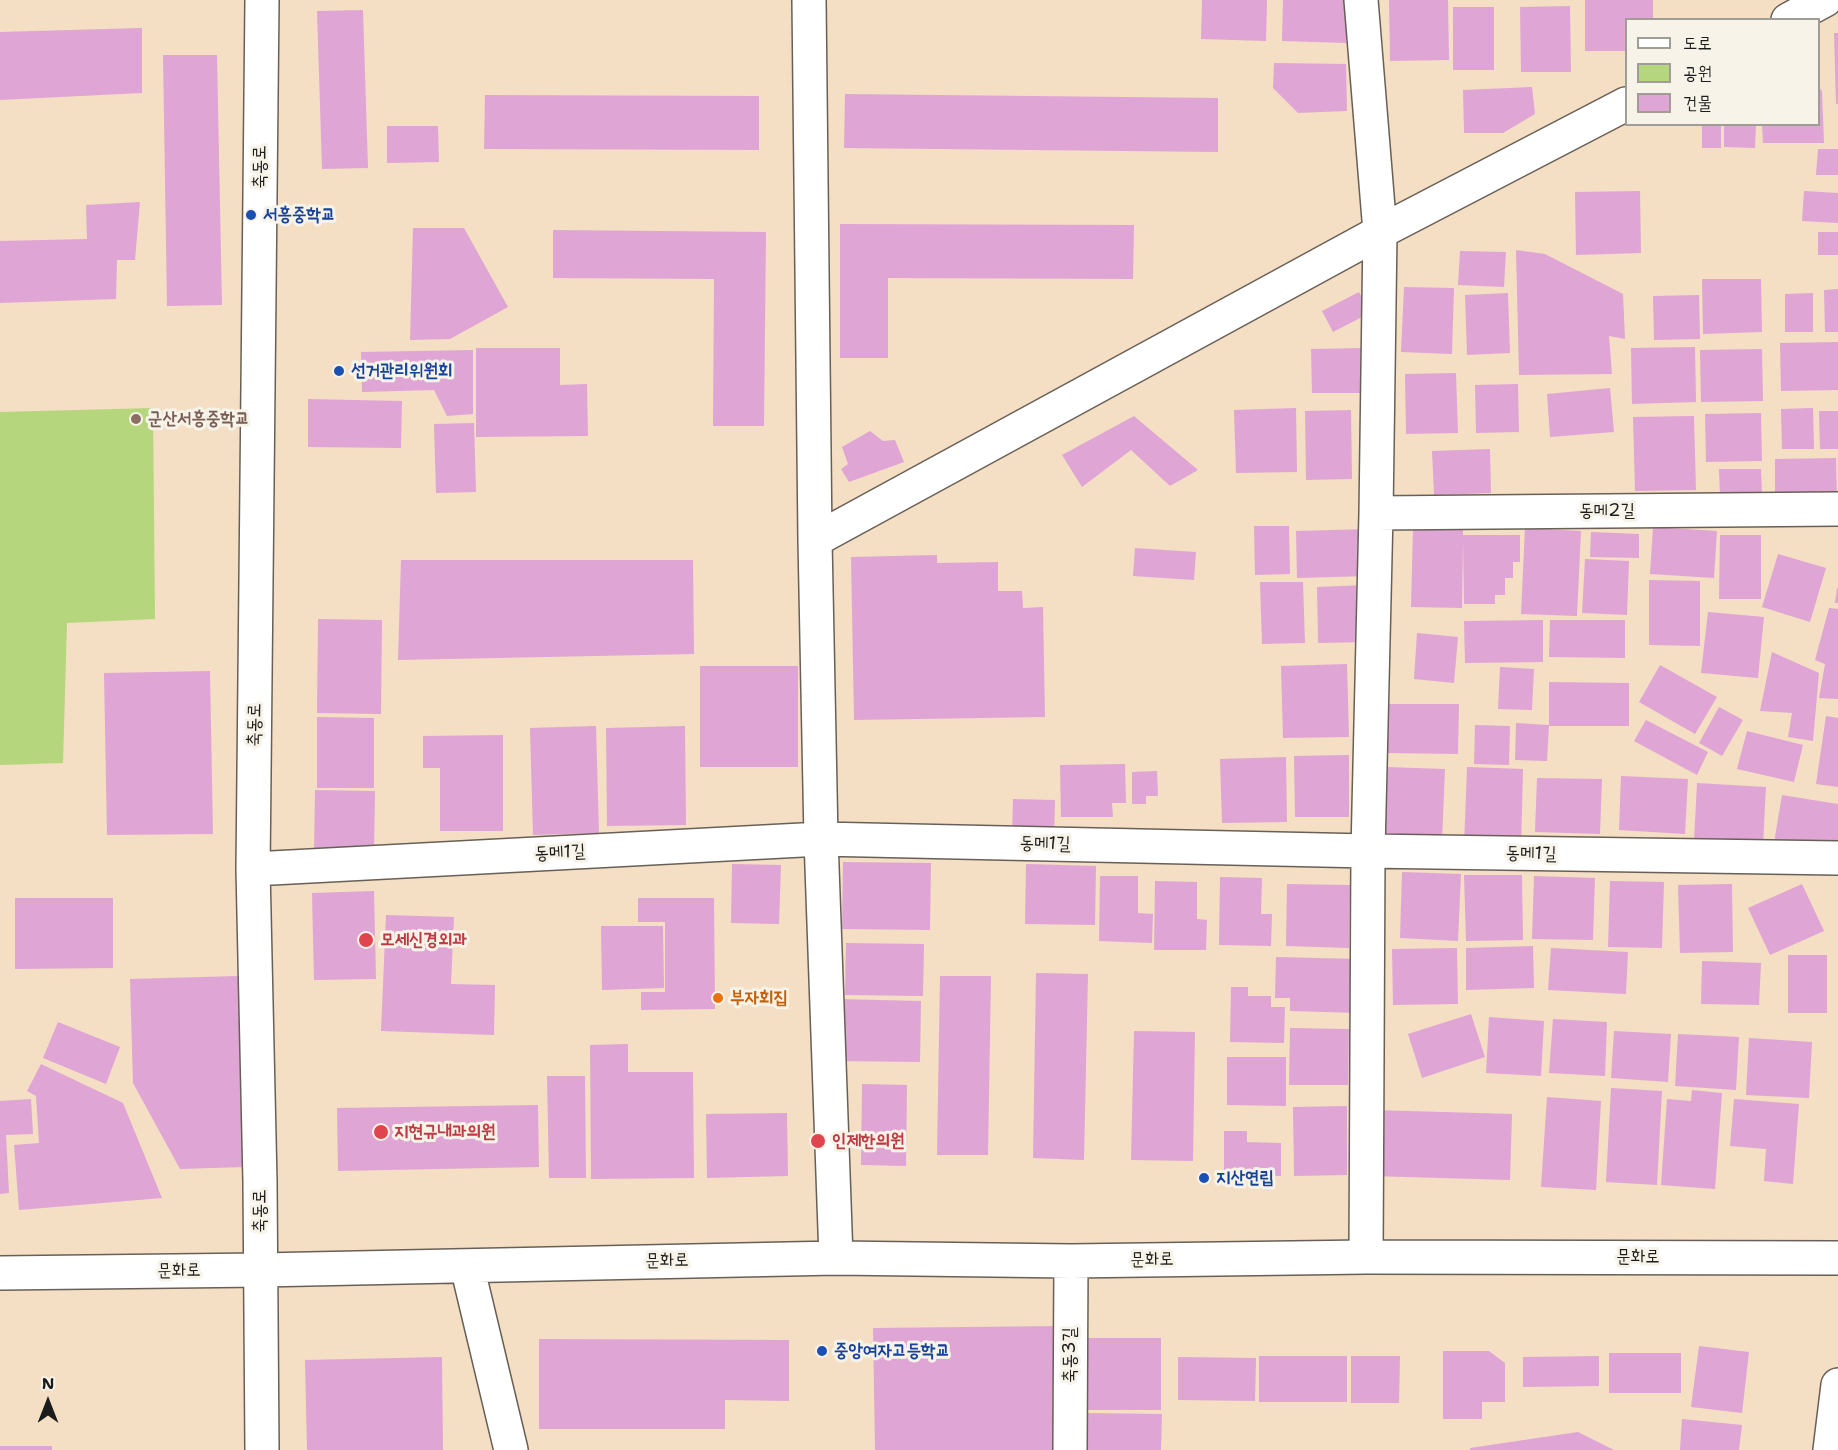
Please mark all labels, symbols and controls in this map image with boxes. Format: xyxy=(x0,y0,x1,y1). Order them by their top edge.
legend xyxy=(1625,18,1820,126)
text: 도로 xyxy=(1683,31,1712,55)
text: 공원 xyxy=(1683,61,1712,85)
text: 건물 xyxy=(1683,91,1712,115)
street label: 축동로 xyxy=(249,145,271,189)
place label: 서흥중학교 xyxy=(263,204,335,226)
marker: 서흥중학교 xyxy=(244,208,258,222)
place label: 선거관리위원회 xyxy=(351,360,452,382)
marker: 선거관리위원회 xyxy=(332,364,346,378)
place label: 군산서흥중학교 xyxy=(148,408,249,430)
marker: 군산서흥중학교 xyxy=(129,412,143,426)
street label: 동메2길 xyxy=(1579,500,1635,522)
street label: 축동로 xyxy=(244,703,266,747)
street label: 동메1길 xyxy=(1019,833,1071,855)
street label: 동메1길 xyxy=(534,841,586,865)
street label: 동메1길 xyxy=(1505,843,1557,865)
place label: 모세신경외과 xyxy=(380,929,467,951)
marker: 모세신경외과 xyxy=(357,931,375,949)
place label: 부자회집 xyxy=(730,987,788,1009)
marker: 부자회집 xyxy=(711,991,725,1005)
place label: 지현규내과의원 xyxy=(394,1121,495,1143)
marker: 지현규내과의원 xyxy=(372,1123,390,1141)
place label: 인제한의원 xyxy=(832,1130,904,1152)
marker: 인제한의원 xyxy=(809,1132,827,1150)
place label: 지산연립 xyxy=(1216,1167,1274,1189)
marker: 지산연립 xyxy=(1197,1171,1211,1185)
street label: 축동로 xyxy=(249,1189,271,1233)
street label: 문화로 xyxy=(1616,1246,1660,1268)
street label: 문화로 xyxy=(1130,1249,1174,1271)
street label: 문화로 xyxy=(645,1250,689,1272)
street label: 문화로 xyxy=(157,1260,201,1282)
street label: 축동3길 xyxy=(1059,1327,1081,1383)
place label: 중앙여자고등학교 xyxy=(834,1340,950,1362)
marker: 중앙여자고등학교 xyxy=(815,1344,829,1358)
north arrow xyxy=(18,1372,78,1432)
text: N xyxy=(42,1373,54,1394)

